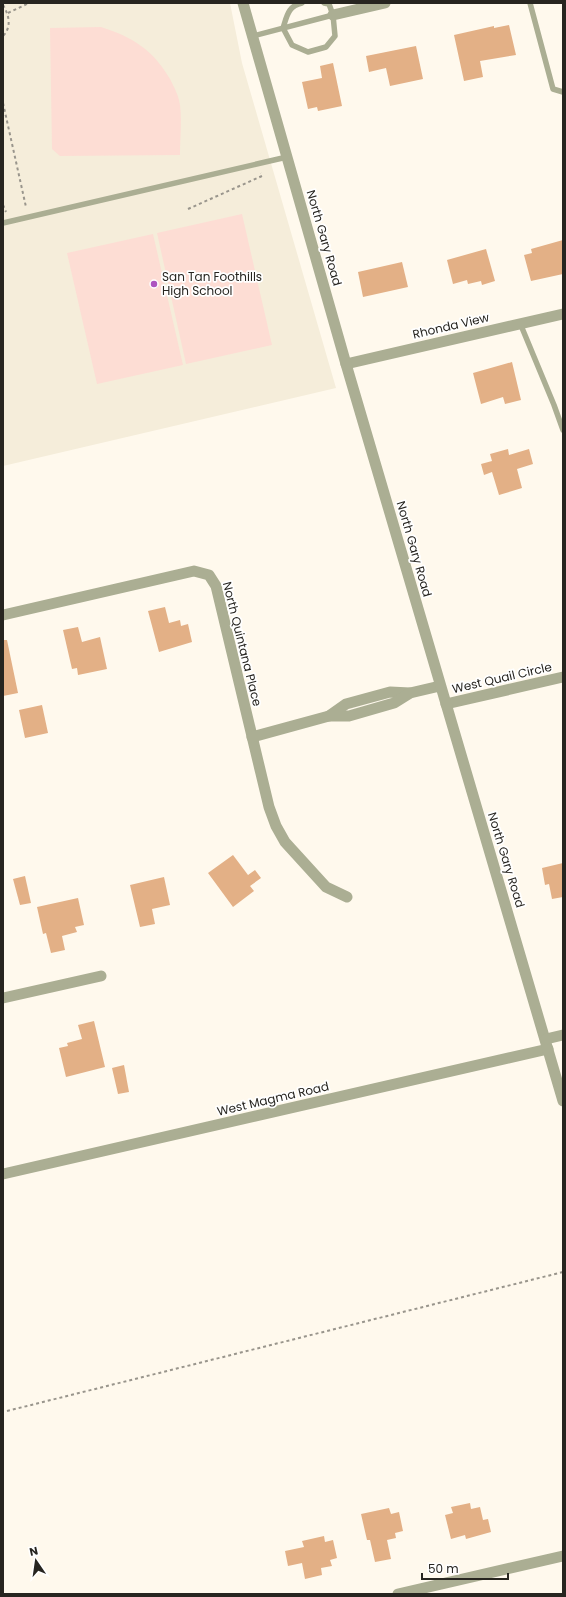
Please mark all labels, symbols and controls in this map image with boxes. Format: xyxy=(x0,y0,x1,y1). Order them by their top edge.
street label: North Gary Road xyxy=(303,188,346,288)
place label: San Tan Foothills High School xyxy=(162,268,262,299)
marker: San Tan Foothills High School xyxy=(149,279,159,289)
street label: Rhonda View xyxy=(411,308,491,343)
street label: North Gary Road xyxy=(393,499,436,599)
street label: North Quintana Place xyxy=(219,580,266,708)
street label: West Quail Circle xyxy=(450,658,553,697)
street label: North Gary Road xyxy=(484,810,529,910)
street label: West Magma Road xyxy=(215,1077,331,1120)
north arrow xyxy=(16,1541,56,1581)
text: N xyxy=(28,1543,40,1560)
scale bar xyxy=(422,1555,508,1581)
text: 50 m xyxy=(428,1560,459,1577)

